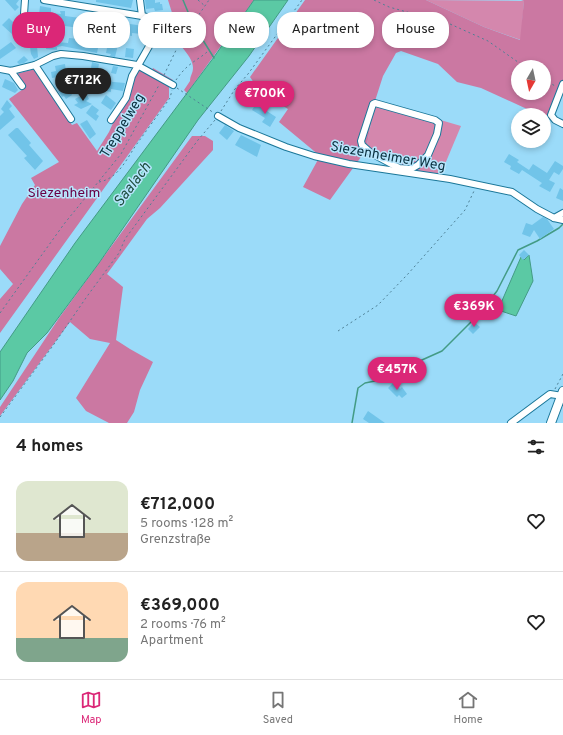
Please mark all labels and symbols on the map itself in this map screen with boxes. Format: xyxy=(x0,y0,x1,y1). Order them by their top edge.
north arrow xyxy=(511,60,551,100)
pin: €712K xyxy=(55,68,111,102)
pin: €700K xyxy=(237,81,293,115)
street label: Treppelweg xyxy=(97,91,149,161)
street label: Siezenheimer Weg xyxy=(329,139,447,175)
water label: Saalach xyxy=(110,159,156,211)
park label: Siezenheim xyxy=(28,185,100,202)
pin: €369K xyxy=(446,294,502,328)
pin: €457K xyxy=(369,357,425,391)

